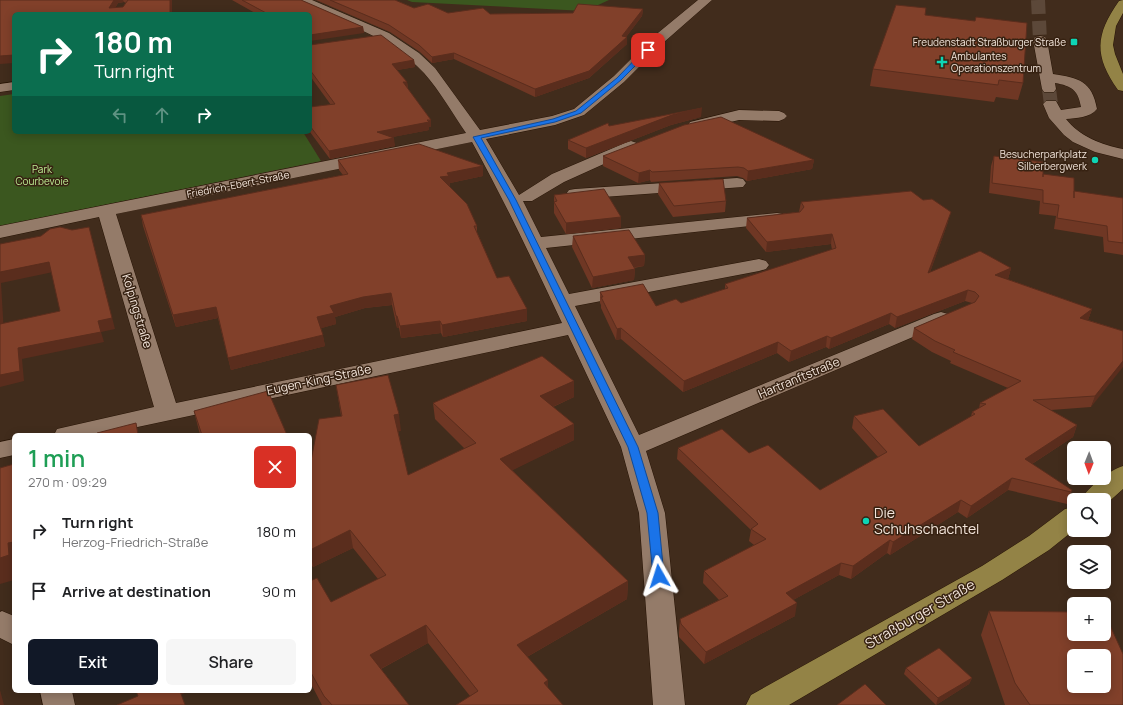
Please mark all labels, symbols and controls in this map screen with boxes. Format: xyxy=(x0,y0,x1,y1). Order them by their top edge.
text: 180 m xyxy=(94,23,173,61)
icon: right xyxy=(28,28,80,80)
pin xyxy=(631,33,665,67)
place label: Freudenstadt Straßburger Straße xyxy=(913,35,1066,49)
marker: Freudenstadt Straßburger Straße xyxy=(1069,37,1079,47)
icon: arrive xyxy=(637,39,659,61)
place label: Ambulantes Operationszentrum xyxy=(951,49,1041,75)
marker: Ambulantes Operationszentrum xyxy=(936,56,948,68)
text: Turn right xyxy=(94,59,175,83)
icon: left xyxy=(109,104,131,126)
icon: ahead xyxy=(151,104,173,126)
icon: right xyxy=(193,104,215,126)
place label: Besucherparkplatz Silberbergwerk xyxy=(1000,147,1088,173)
marker: Besucherparkplatz Silberbergwerk xyxy=(1090,155,1100,165)
park label: Park Courbevoie xyxy=(15,162,69,188)
street label: Friedrich-Ebert-Straße xyxy=(185,167,291,201)
street label: Kolpingstraße xyxy=(118,272,157,350)
street label: Hartranftstraße xyxy=(755,353,842,402)
street label: Eugen-King-Straße xyxy=(265,360,373,399)
text: 1 min xyxy=(28,441,85,474)
north arrow xyxy=(1067,441,1111,485)
map controls xyxy=(1067,441,1111,693)
button: close xyxy=(254,446,296,488)
text: 270 m · 09:29 xyxy=(28,473,107,491)
button: search xyxy=(1067,493,1111,537)
place label: Die Schuhschachtel xyxy=(874,503,979,538)
text: Turn right xyxy=(62,512,133,533)
marker: Die Schuhschachtel xyxy=(861,516,871,526)
icon: right xyxy=(28,520,50,542)
text: 180 m xyxy=(257,521,296,542)
text: Herzog-Friedrich-Straße xyxy=(62,533,208,551)
button: layers xyxy=(1067,545,1111,589)
position arrow xyxy=(638,555,680,597)
street label: Straßburger Straße xyxy=(861,574,978,653)
icon: arrive xyxy=(28,580,50,602)
text: Arrive at destination xyxy=(62,581,211,602)
text: 90 m xyxy=(262,581,296,602)
button: + xyxy=(1067,597,1111,641)
button: Exit xyxy=(28,639,158,685)
button: Share xyxy=(166,639,296,685)
button: − xyxy=(1067,649,1111,693)

